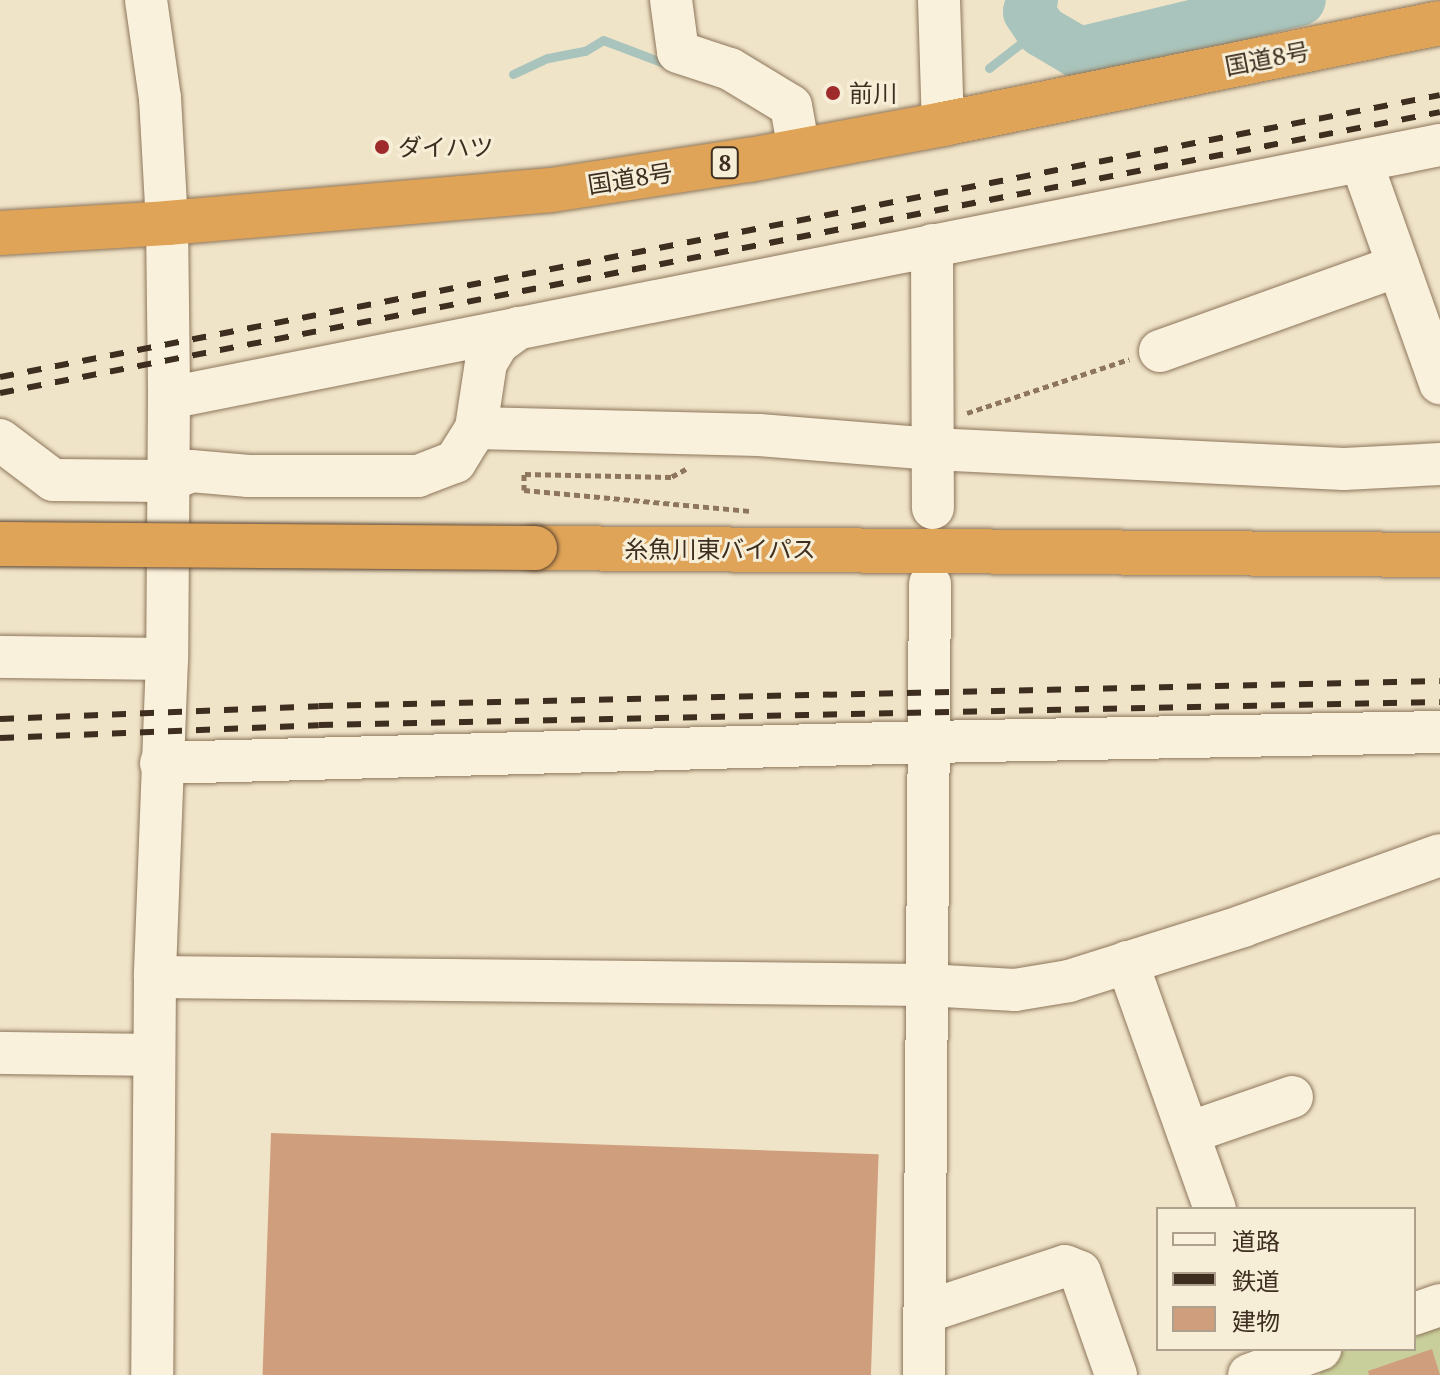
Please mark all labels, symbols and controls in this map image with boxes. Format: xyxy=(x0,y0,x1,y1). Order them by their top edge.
street label: 国道8号 xyxy=(1222,36,1312,80)
place label: 前川 xyxy=(849,79,897,107)
marker: 前川 xyxy=(824,84,842,102)
place label: ダイハツ xyxy=(398,133,494,161)
marker: ダイハツ xyxy=(373,138,391,156)
road number: 8 xyxy=(709,145,741,181)
street label: 国道8号 xyxy=(586,157,674,199)
street label: 糸魚川東バイパス xyxy=(624,535,816,563)
legend xyxy=(1156,1207,1416,1351)
text: 道路 xyxy=(1232,1224,1280,1257)
text: 鉄道 xyxy=(1232,1264,1280,1297)
text: 建物 xyxy=(1232,1304,1280,1337)

